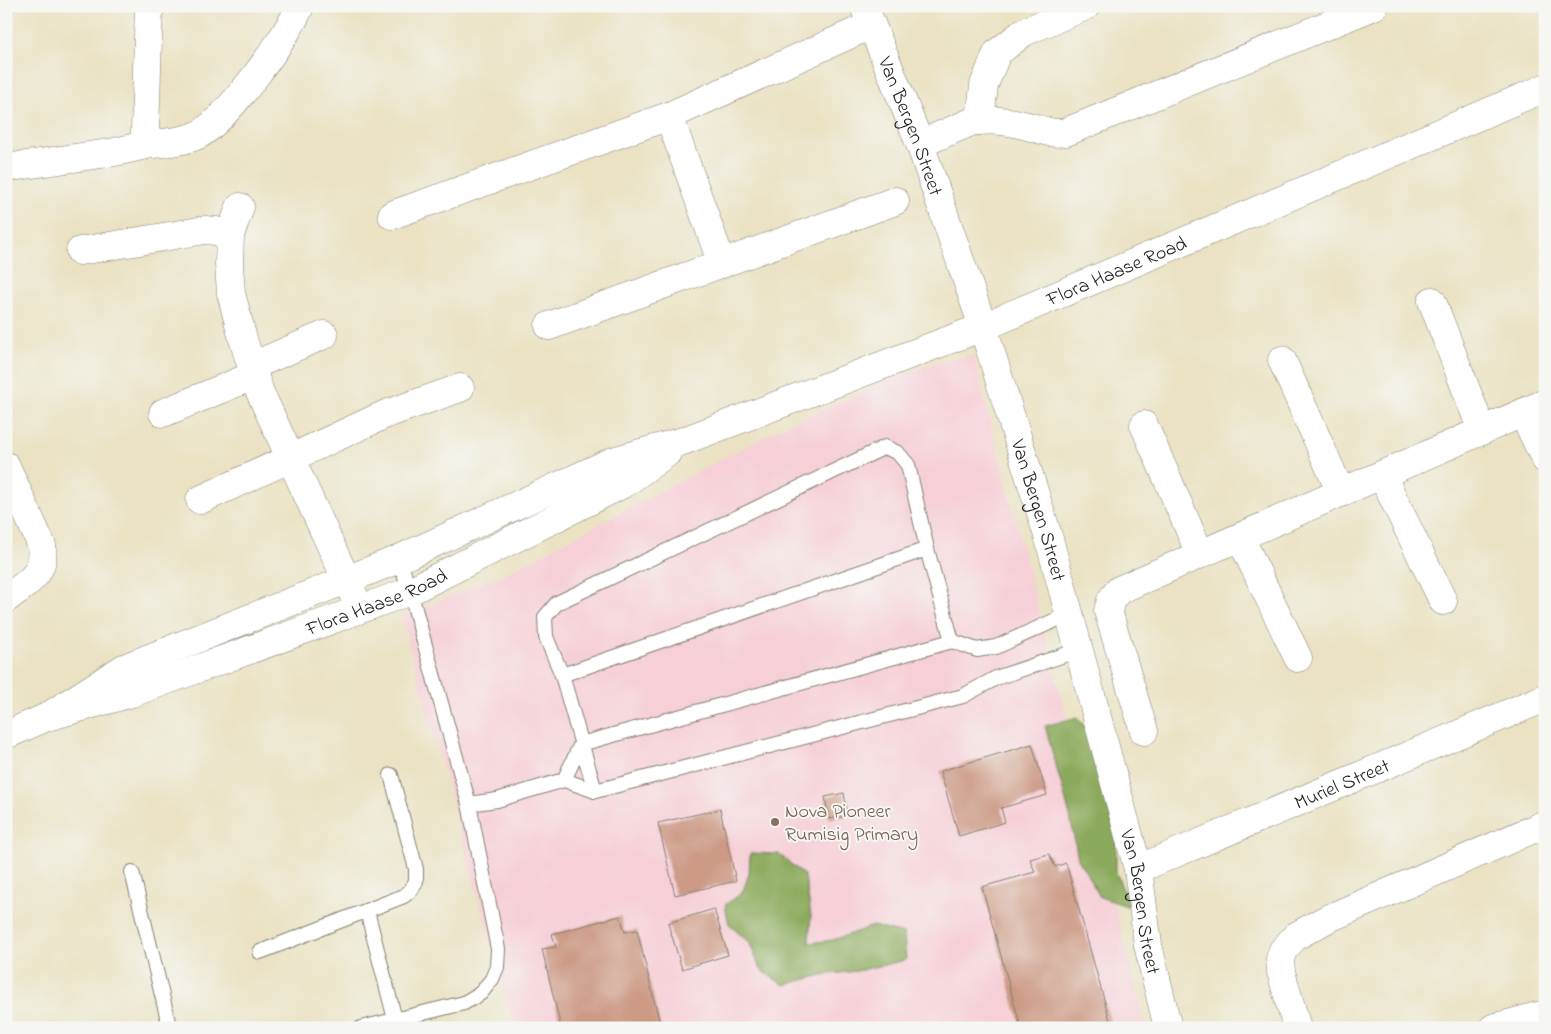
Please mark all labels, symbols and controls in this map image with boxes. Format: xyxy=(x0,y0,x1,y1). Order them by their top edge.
street label: Van Bergen Street xyxy=(869,52,949,200)
street label: Flora Haase Road xyxy=(1042,230,1192,316)
street label: Van Bergen Street xyxy=(1002,435,1072,585)
street label: Flora Haase Road xyxy=(302,562,453,645)
street label: Muriel Street xyxy=(1290,753,1395,819)
place label: Nova Pioneer Rumisig Primary xyxy=(785,798,918,851)
marker: Nova Pioneer Rumisig Primary xyxy=(769,816,781,828)
street label: Van Bergen Street xyxy=(1111,826,1167,978)

